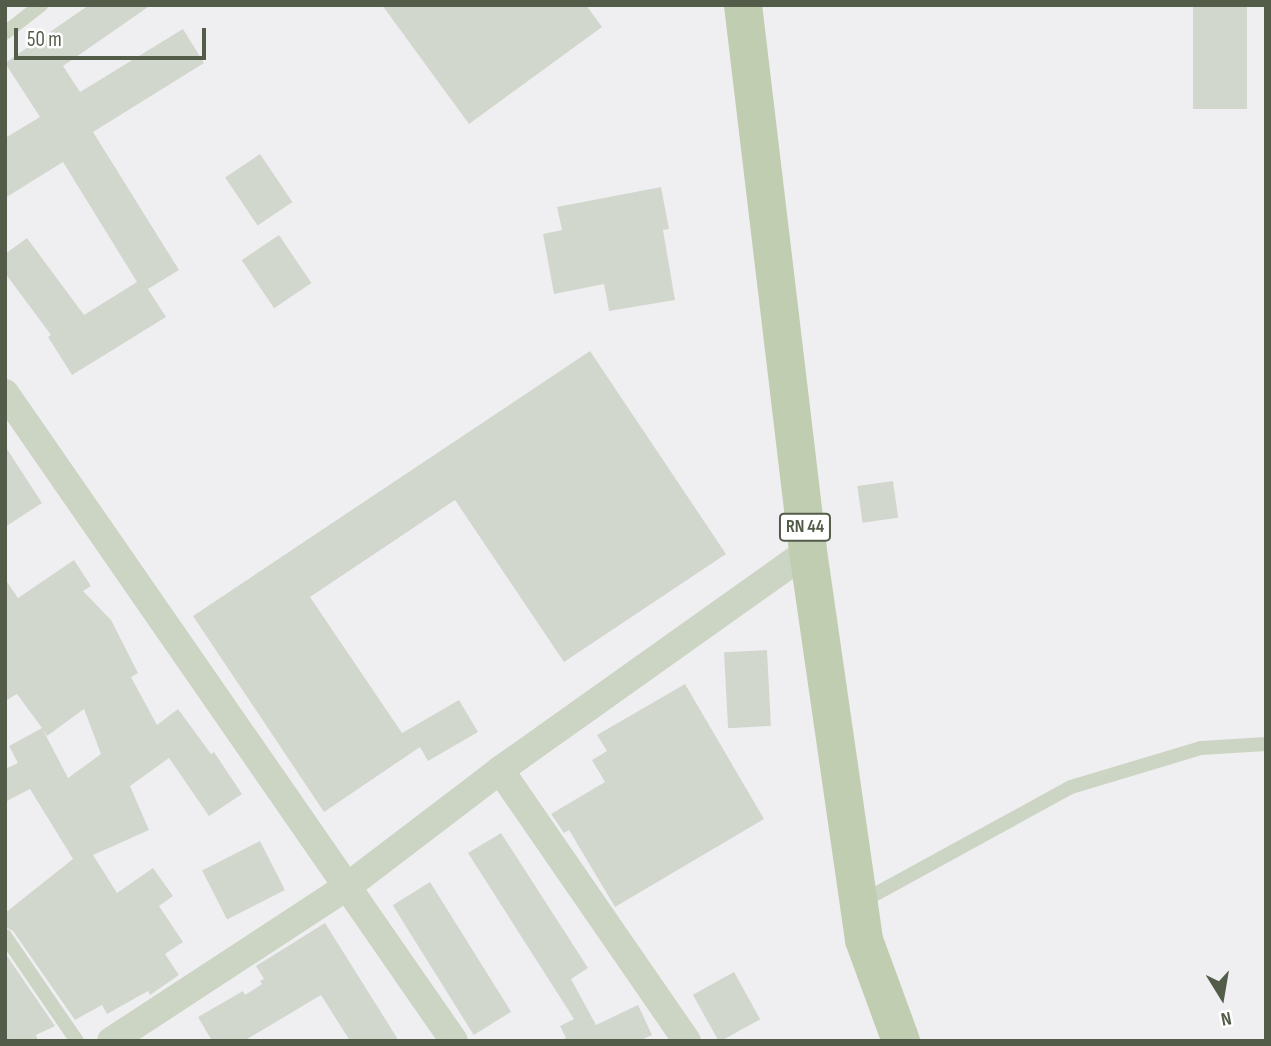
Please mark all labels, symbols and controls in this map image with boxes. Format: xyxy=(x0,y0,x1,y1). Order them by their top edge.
scale bar xyxy=(18,14,210,58)
text: 50 m xyxy=(27,27,62,52)
road number: RN 44 xyxy=(779,512,831,542)
north arrow xyxy=(1187,962,1257,1032)
text: N xyxy=(1219,1006,1233,1030)

